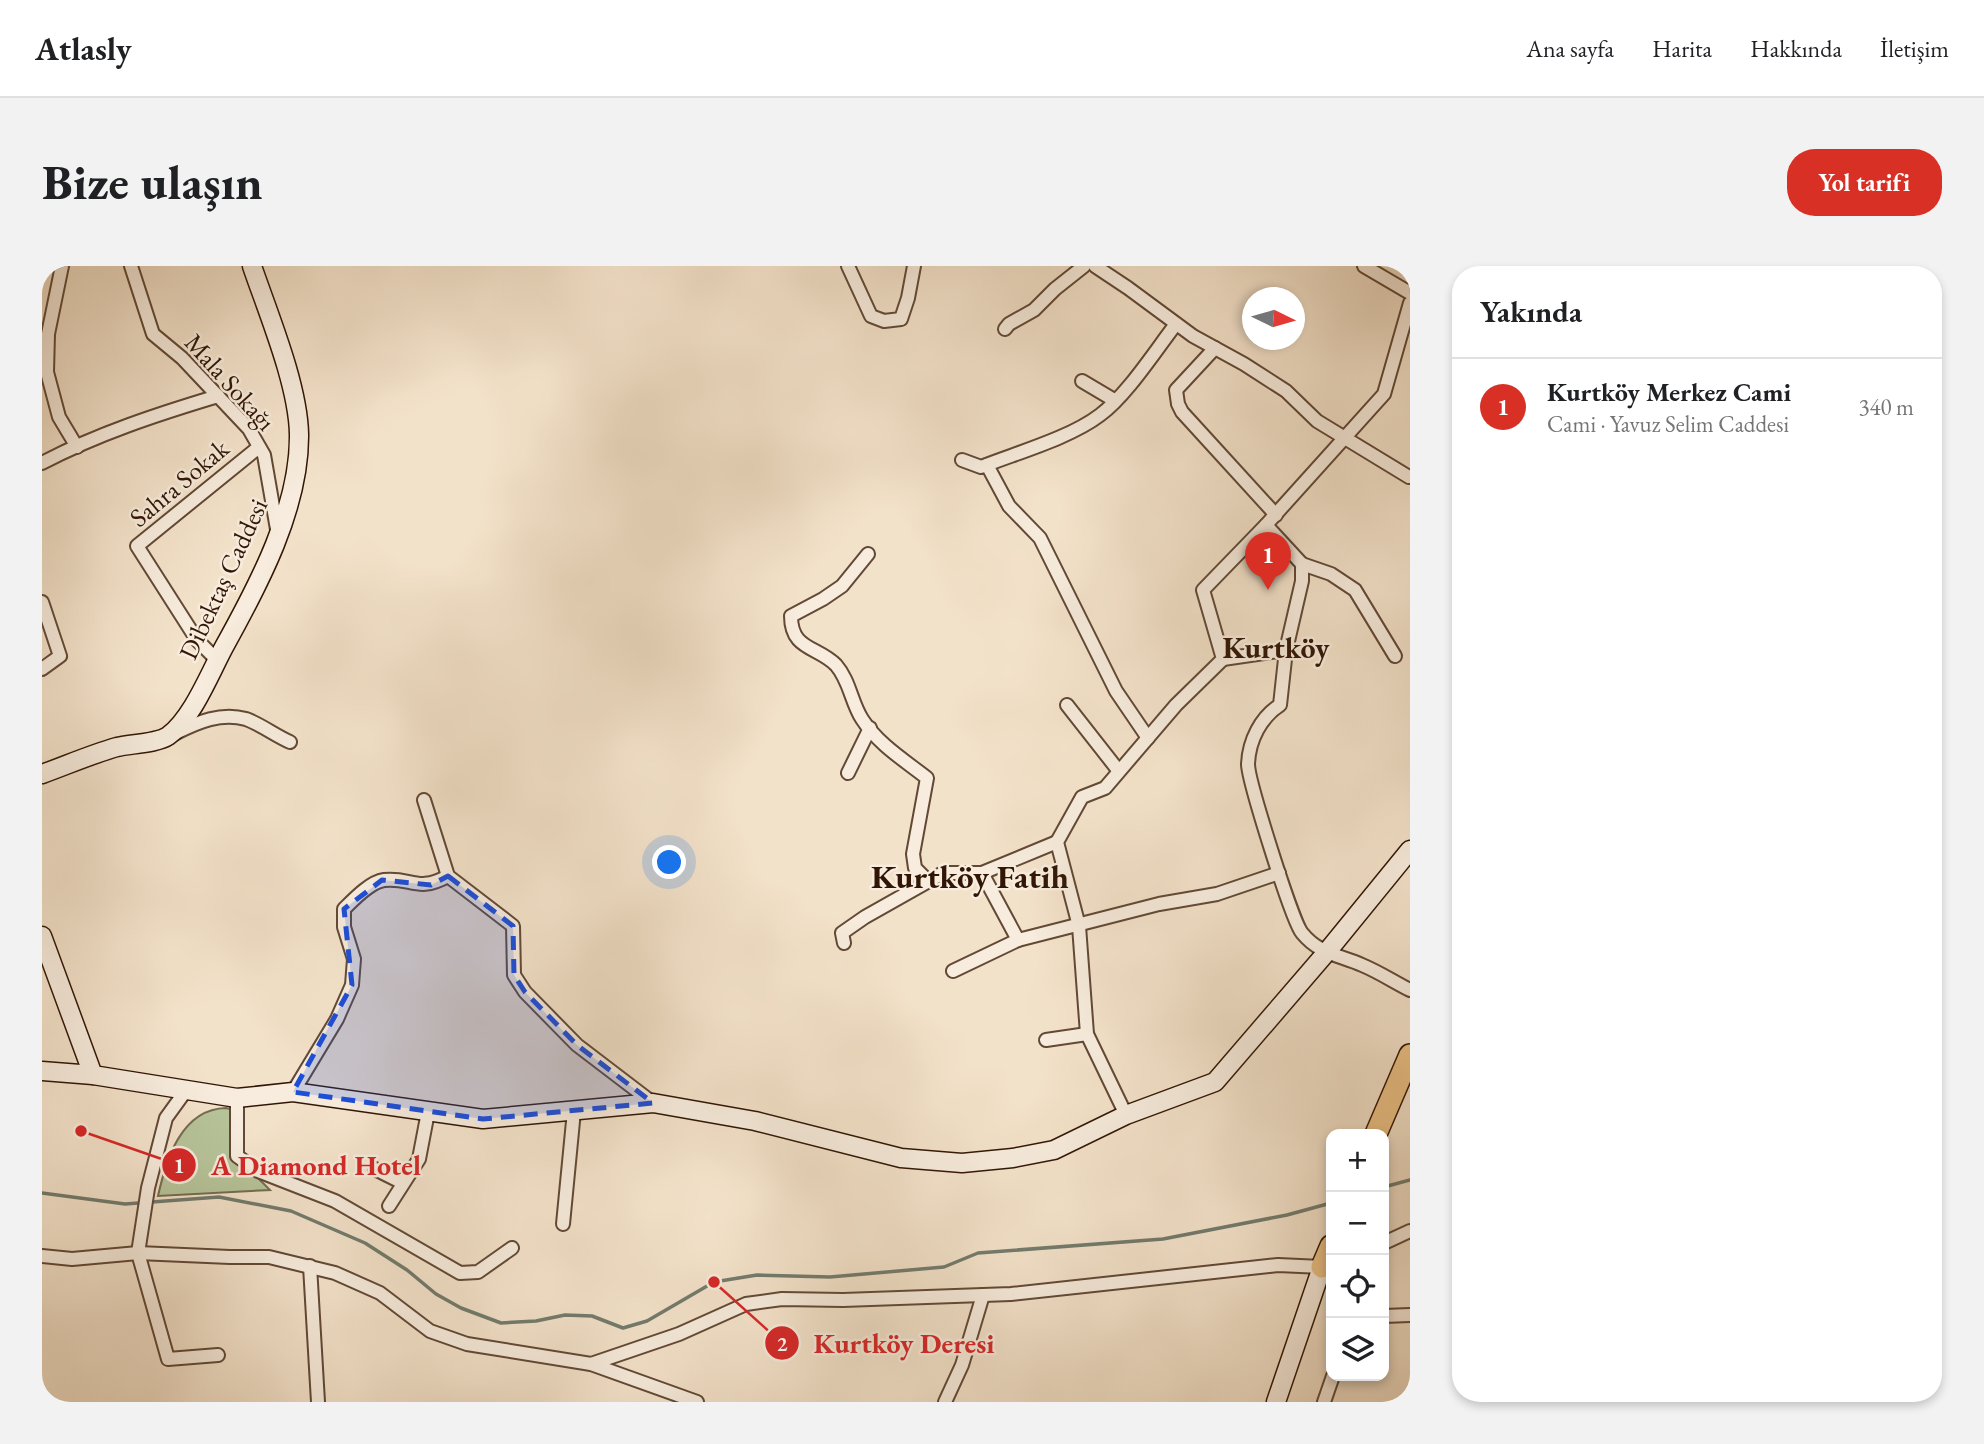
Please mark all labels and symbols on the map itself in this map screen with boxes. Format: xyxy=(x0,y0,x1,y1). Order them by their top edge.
north arrow xyxy=(1242,287,1305,350)
street label: Mala Sokağı xyxy=(177,326,283,438)
street label: Sahra Sokak xyxy=(122,431,236,534)
street label: Dibektaş Caddesi xyxy=(171,493,275,665)
pin: 1 xyxy=(1245,532,1291,590)
district label: Kurtköy xyxy=(1222,628,1330,667)
your location xyxy=(652,845,686,879)
district label: Kurtköy Fatih xyxy=(871,855,1069,898)
callout: A Diamond Hotel xyxy=(162,1141,435,1190)
text: A Diamond Hotel xyxy=(210,1147,421,1183)
text: 1 xyxy=(173,1152,185,1179)
callout: Kurtköy Deresi xyxy=(764,1319,1008,1368)
text: Kurtköy Deresi xyxy=(813,1325,995,1361)
text: 2 xyxy=(776,1330,788,1357)

